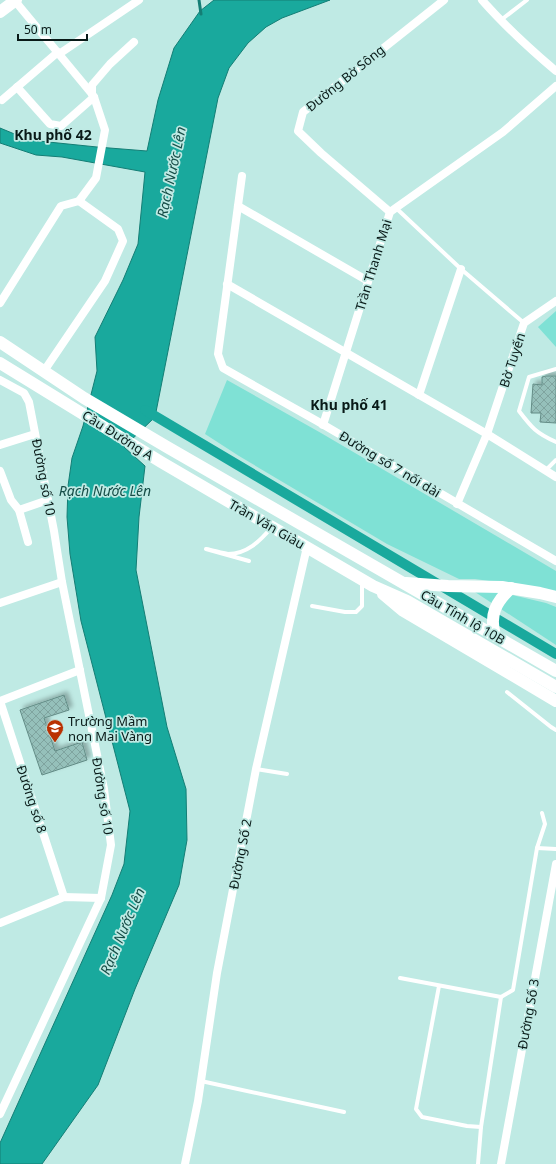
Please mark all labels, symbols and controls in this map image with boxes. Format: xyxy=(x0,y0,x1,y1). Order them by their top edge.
scale bar xyxy=(18,16,87,42)
text: 50 m xyxy=(24,21,52,38)
street label: Đường Bờ Sông xyxy=(302,41,388,115)
district label: Khu phố 42 xyxy=(14,125,92,144)
water label: Rạch Nước Lên xyxy=(152,125,190,219)
street label: Trần Thanh Mại xyxy=(351,217,395,313)
street label: Bờ Tuyến xyxy=(495,330,529,390)
district label: Khu phố 41 xyxy=(310,395,388,414)
street label: Cầu Đường A xyxy=(79,406,158,464)
street label: Đường số 7 nối dài xyxy=(336,427,444,501)
street label: Đường số 10 xyxy=(28,437,60,517)
water label: Rạch Nước Lên xyxy=(59,481,151,500)
street label: Trần Văn Giàu xyxy=(226,495,308,553)
street label: Cầu Tỉnh lộ 10B xyxy=(417,585,509,649)
place label: Trường Mầm non Mai Vàng xyxy=(68,712,152,745)
school or university icon: Trường Mầm non Mai Vàng xyxy=(45,718,65,743)
street label: Đường số 10 xyxy=(88,756,118,836)
street label: Đường số 8 xyxy=(13,763,51,835)
street label: Đường Số 2 xyxy=(224,817,256,891)
water label: Rạch Nước Lên xyxy=(95,885,149,977)
street label: Đường Số 3 xyxy=(513,977,543,1051)

